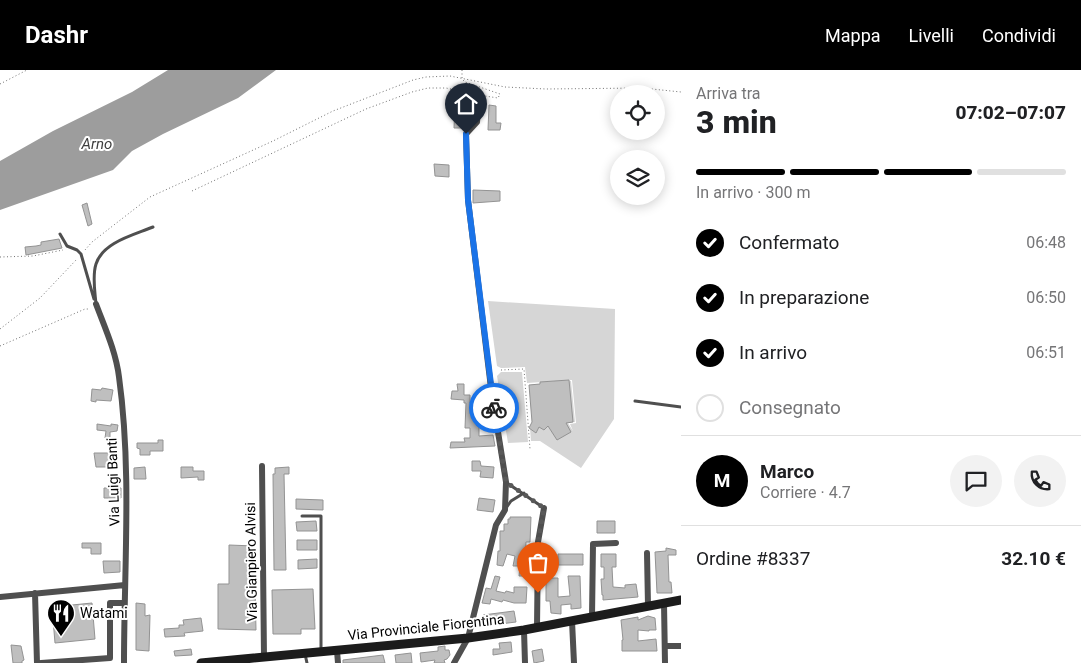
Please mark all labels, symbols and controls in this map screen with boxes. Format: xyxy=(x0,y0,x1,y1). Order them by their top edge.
text: Dashr xyxy=(25,21,88,49)
text: Mappa xyxy=(825,25,881,46)
text: Livelli xyxy=(909,25,954,46)
text: Condividi xyxy=(982,25,1056,46)
pin xyxy=(445,83,487,134)
text: Arriva tra xyxy=(696,84,761,103)
map controls xyxy=(610,85,665,205)
button: locate xyxy=(610,85,665,140)
icon: home xyxy=(452,90,480,118)
text: 07:02–07:07 xyxy=(955,101,1066,124)
text: 3 min xyxy=(696,103,777,141)
water label: Arno xyxy=(81,135,112,153)
button: layers xyxy=(610,150,665,205)
text: In arrivo · 300 m xyxy=(696,183,810,202)
icon: check xyxy=(696,229,724,257)
text: Confermato xyxy=(739,231,839,254)
text: 06:48 xyxy=(1026,233,1066,252)
icon: check xyxy=(696,284,724,312)
text: In preparazione xyxy=(739,286,869,309)
text: 06:50 xyxy=(1026,288,1066,307)
icon: check xyxy=(696,339,724,367)
text: In arrivo xyxy=(739,341,807,364)
text: 06:51 xyxy=(1026,343,1066,362)
courier xyxy=(469,383,519,433)
icon: bike xyxy=(480,394,508,422)
text: Consegnato xyxy=(739,396,841,419)
street label: Via Luigi Banti xyxy=(103,437,123,527)
button: chat xyxy=(950,455,1002,507)
button: phone xyxy=(1014,455,1066,507)
text: Marco xyxy=(760,460,814,483)
text: M xyxy=(714,469,730,492)
text: Corriere · 4.7 xyxy=(760,483,851,502)
street label: Via Gianpiero Alvisi xyxy=(242,502,260,622)
pin xyxy=(517,542,559,593)
text: Ordine #8337 xyxy=(696,547,810,570)
text: 32.10 € xyxy=(1001,547,1066,570)
icon: bag xyxy=(524,549,552,577)
restaurant icon: Watami xyxy=(46,598,76,637)
place label: Watami xyxy=(80,605,128,621)
street label: Via Provinciale Fiorentina xyxy=(347,611,505,643)

